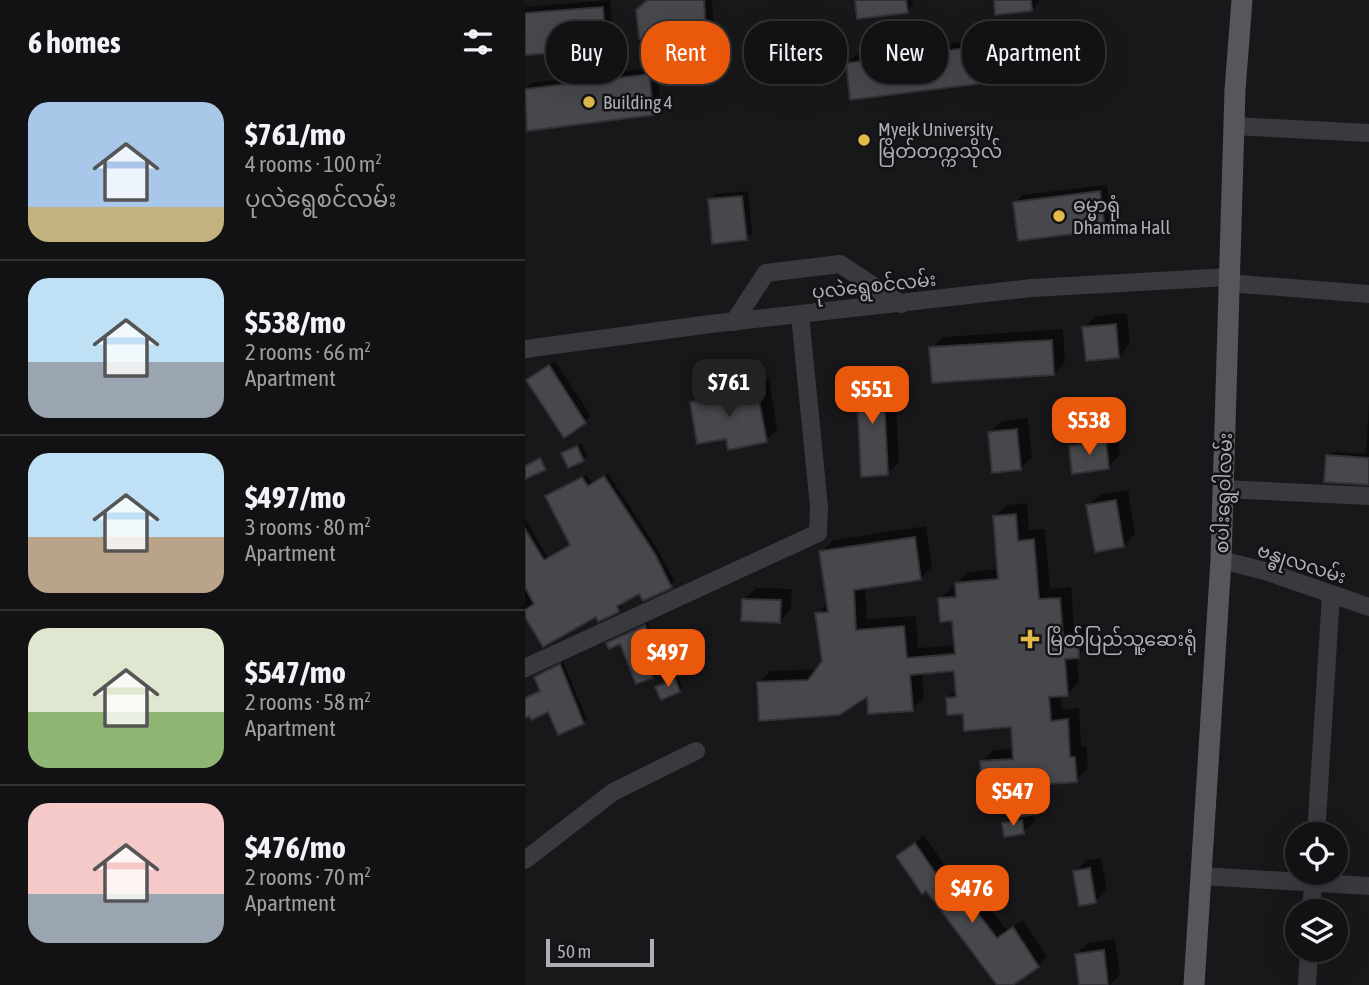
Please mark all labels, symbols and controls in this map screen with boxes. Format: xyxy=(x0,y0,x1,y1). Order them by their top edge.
chip: Buy xyxy=(546,21,627,84)
chip: Rent xyxy=(641,21,730,84)
chip: Filters xyxy=(744,21,847,84)
chip: New xyxy=(861,21,948,84)
chip: Apartment xyxy=(962,21,1105,84)
icon: filters xyxy=(459,23,497,61)
text: 6 homes xyxy=(28,25,121,59)
place label: Building 4 xyxy=(603,91,673,113)
marker: Building 4 xyxy=(581,94,597,110)
text: $761/mo xyxy=(245,117,346,151)
place label: Myeik University မြိတ်တက္ကသိုလ် xyxy=(878,118,1002,168)
icon: home xyxy=(84,130,168,214)
marker: Myeik University မြိတ်တက္ကသိုလ် xyxy=(856,132,872,148)
text: 4 rooms · 100 m² xyxy=(245,151,382,177)
text: ပုလဲရွေစင်လမ်း xyxy=(245,186,396,212)
place label: ဓမ္မာရုံ Dhamma Hall xyxy=(1073,194,1170,238)
marker: ဓမ္မာရုံ Dhamma Hall xyxy=(1051,208,1067,224)
street label: ပုလဲရွေစင်လမ်း xyxy=(810,265,938,308)
text: $538/mo xyxy=(245,305,346,339)
icon: home xyxy=(84,306,168,390)
text: 2 rooms · 66 m² xyxy=(245,339,371,365)
pin: $761 xyxy=(688,360,770,419)
text: Apartment xyxy=(245,365,336,391)
pin: $551 xyxy=(831,366,913,426)
text: $761 xyxy=(708,369,750,395)
text: $551 xyxy=(851,376,893,402)
pin: $538 xyxy=(1048,398,1130,457)
text: $538 xyxy=(1068,407,1110,433)
street label: စပါးရွေဝါလမ်း xyxy=(1207,432,1241,554)
text: $497/mo xyxy=(245,480,346,514)
icon: home xyxy=(84,481,168,565)
text: 3 rooms · 80 m² xyxy=(245,514,371,540)
street label: ဗန္ဓုလလမ်း xyxy=(1253,535,1350,593)
text: Apartment xyxy=(245,540,336,566)
place label: မြိတ်ပြည်သူ့ဆေးရုံ xyxy=(1046,625,1197,656)
marker: မြိတ်ပြည်သူ့ဆေးရုံ xyxy=(1020,629,1040,649)
pin: $497 xyxy=(627,630,709,689)
text: $497 xyxy=(647,639,689,665)
text: $547/mo xyxy=(245,655,346,689)
icon: home xyxy=(84,656,168,740)
text: 2 rooms · 58 m² xyxy=(245,689,371,715)
text: Apartment xyxy=(245,715,336,741)
pin: $547 xyxy=(972,768,1054,828)
text: $547 xyxy=(992,778,1034,804)
map controls xyxy=(1285,822,1348,962)
button: locate xyxy=(1285,822,1348,885)
text: $476/mo xyxy=(245,830,346,864)
icon: home xyxy=(84,831,168,915)
text: 2 rooms · 70 m² xyxy=(245,864,371,890)
pin: $476 xyxy=(931,866,1013,925)
text: $476 xyxy=(951,875,993,901)
text: Apartment xyxy=(245,890,336,916)
button: layers xyxy=(1285,899,1348,962)
scale bar xyxy=(546,936,655,968)
text: 50 m xyxy=(557,940,591,962)

